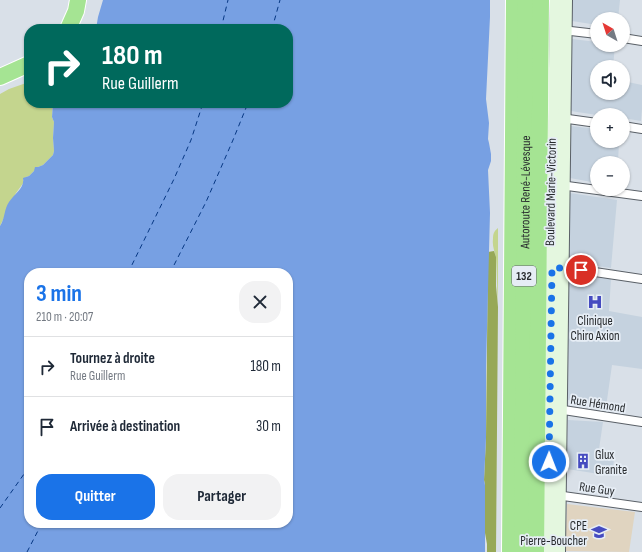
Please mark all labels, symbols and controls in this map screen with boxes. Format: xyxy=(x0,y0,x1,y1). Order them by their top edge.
north arrow xyxy=(590,12,630,52)
map controls xyxy=(590,12,630,196)
text: 180 m xyxy=(102,39,162,72)
icon: right xyxy=(36,40,88,92)
button: sound xyxy=(590,60,630,100)
text: Rue Guillerm xyxy=(102,73,178,94)
button: + xyxy=(590,108,630,148)
street label: Autoroute René-Lévesque xyxy=(517,135,534,250)
street label: Boulevard Marie-Victorin xyxy=(542,138,560,246)
button: − xyxy=(590,156,630,196)
pin xyxy=(564,253,598,287)
icon: arrive xyxy=(570,259,592,281)
road number: 132 xyxy=(512,266,536,286)
text: 3 min xyxy=(36,279,82,308)
button: close xyxy=(239,281,281,323)
hospital icon: Clinique Chiro Axion xyxy=(586,293,604,311)
text: 210 m · 20:07 xyxy=(36,309,93,325)
place label: Clinique Chiro Axion xyxy=(570,313,620,344)
text: Tournez à droite xyxy=(70,349,155,368)
icon: right xyxy=(36,356,58,378)
text: 180 m xyxy=(250,357,281,376)
text: Rue Guillerm xyxy=(70,368,125,384)
street label: Rue Hémond xyxy=(569,392,626,416)
icon: arrive xyxy=(36,416,58,438)
text: Arrivée à destination xyxy=(70,417,180,436)
text: 30 m xyxy=(256,417,281,436)
position arrow xyxy=(528,441,570,483)
place label: Glux Granite xyxy=(595,447,627,478)
building icon: Glux Granite xyxy=(574,452,592,470)
button: Quitter xyxy=(36,474,155,520)
button: Partager xyxy=(163,474,281,520)
street label: Rue Guy xyxy=(578,479,616,499)
place label: CPE Pierre-Boucher xyxy=(520,518,587,549)
school or university icon: CPE Pierre-Boucher xyxy=(590,523,608,541)

